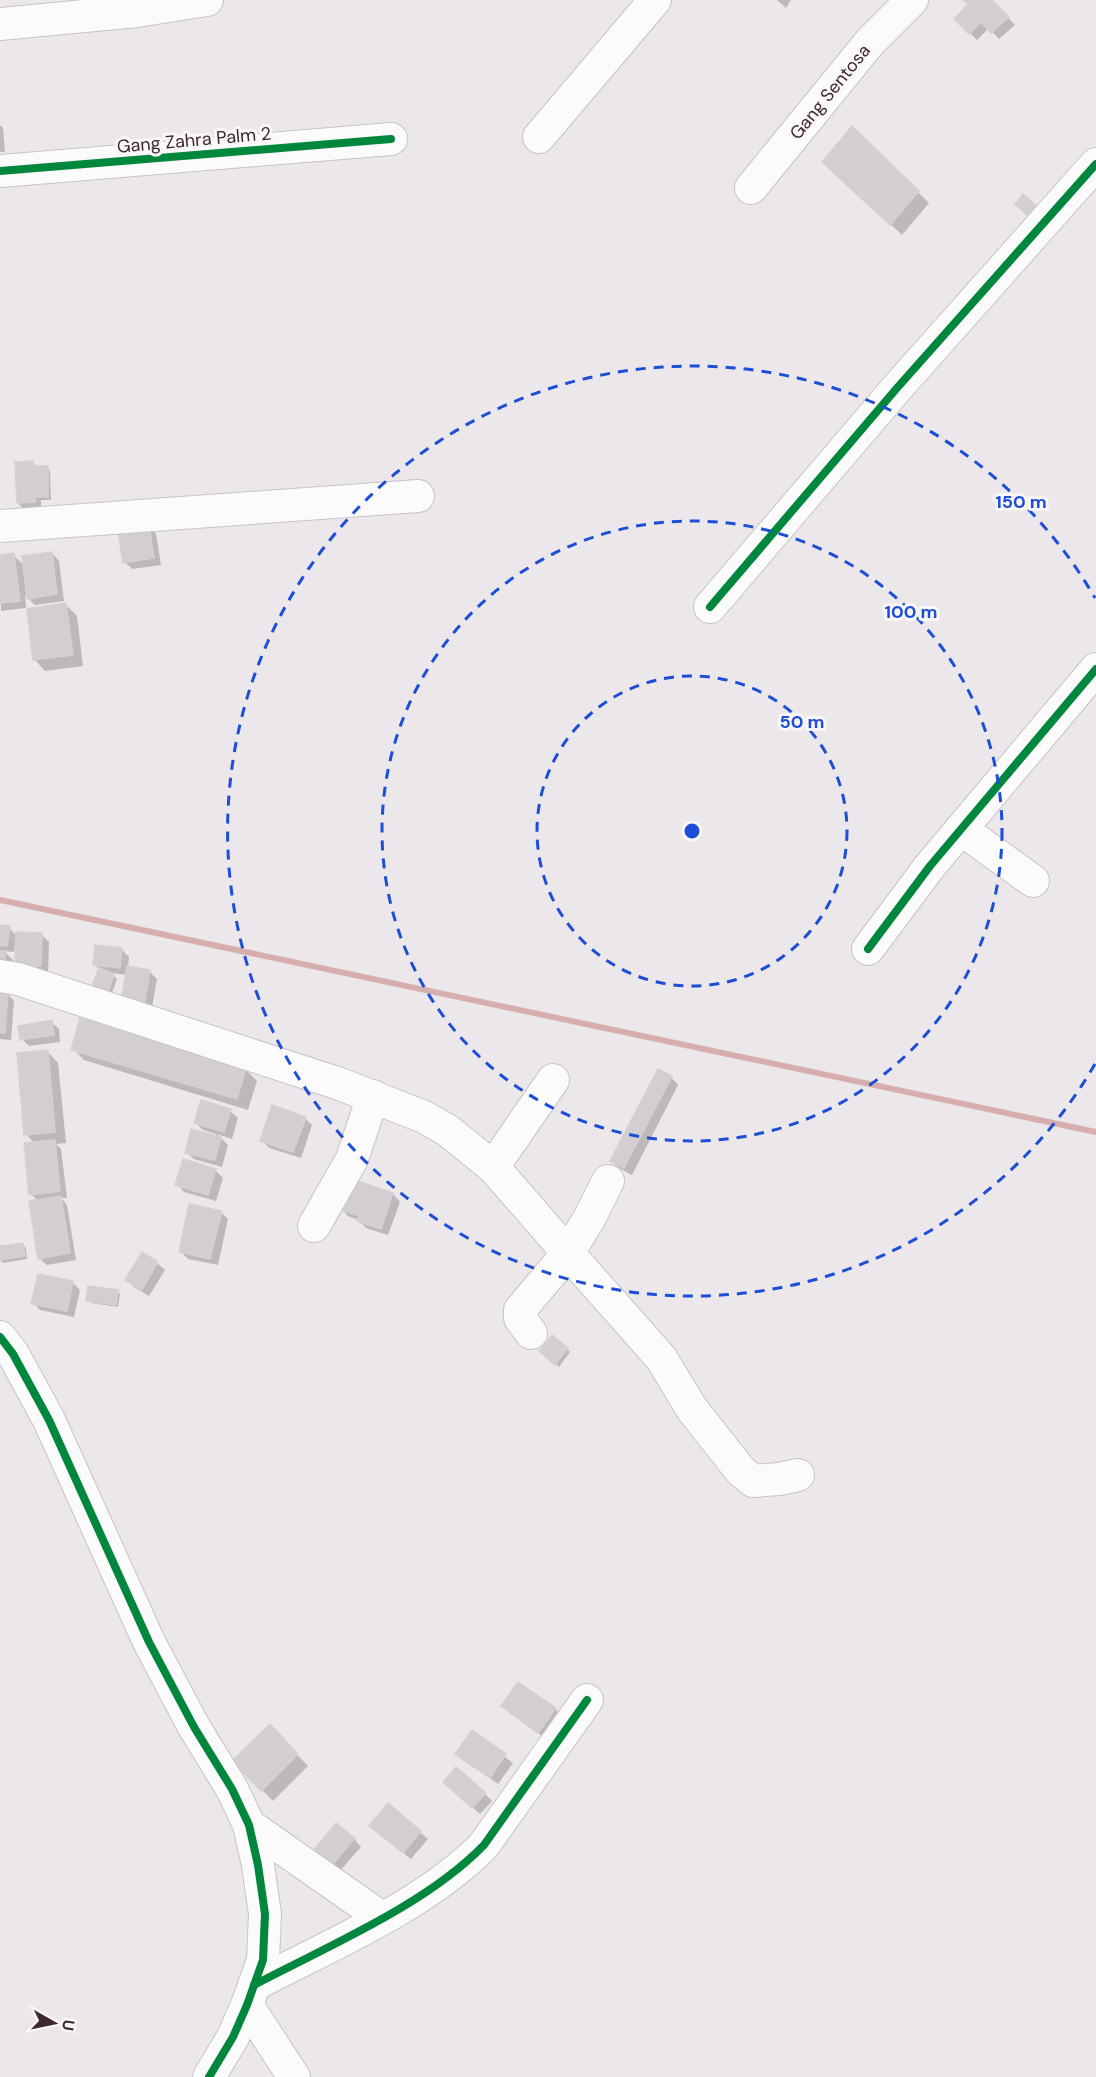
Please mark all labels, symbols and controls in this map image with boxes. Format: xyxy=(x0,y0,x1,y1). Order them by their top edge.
street label: Gang Sentosa xyxy=(784,39,876,145)
street label: Gang Zahra Palm 2 xyxy=(116,121,272,159)
text: 150 m xyxy=(995,490,1047,514)
text: 100 m xyxy=(884,600,938,624)
text: 50 m xyxy=(779,710,825,734)
centre of rings xyxy=(682,821,702,841)
north arrow xyxy=(24,1993,84,2053)
text: U xyxy=(57,2018,80,2032)

